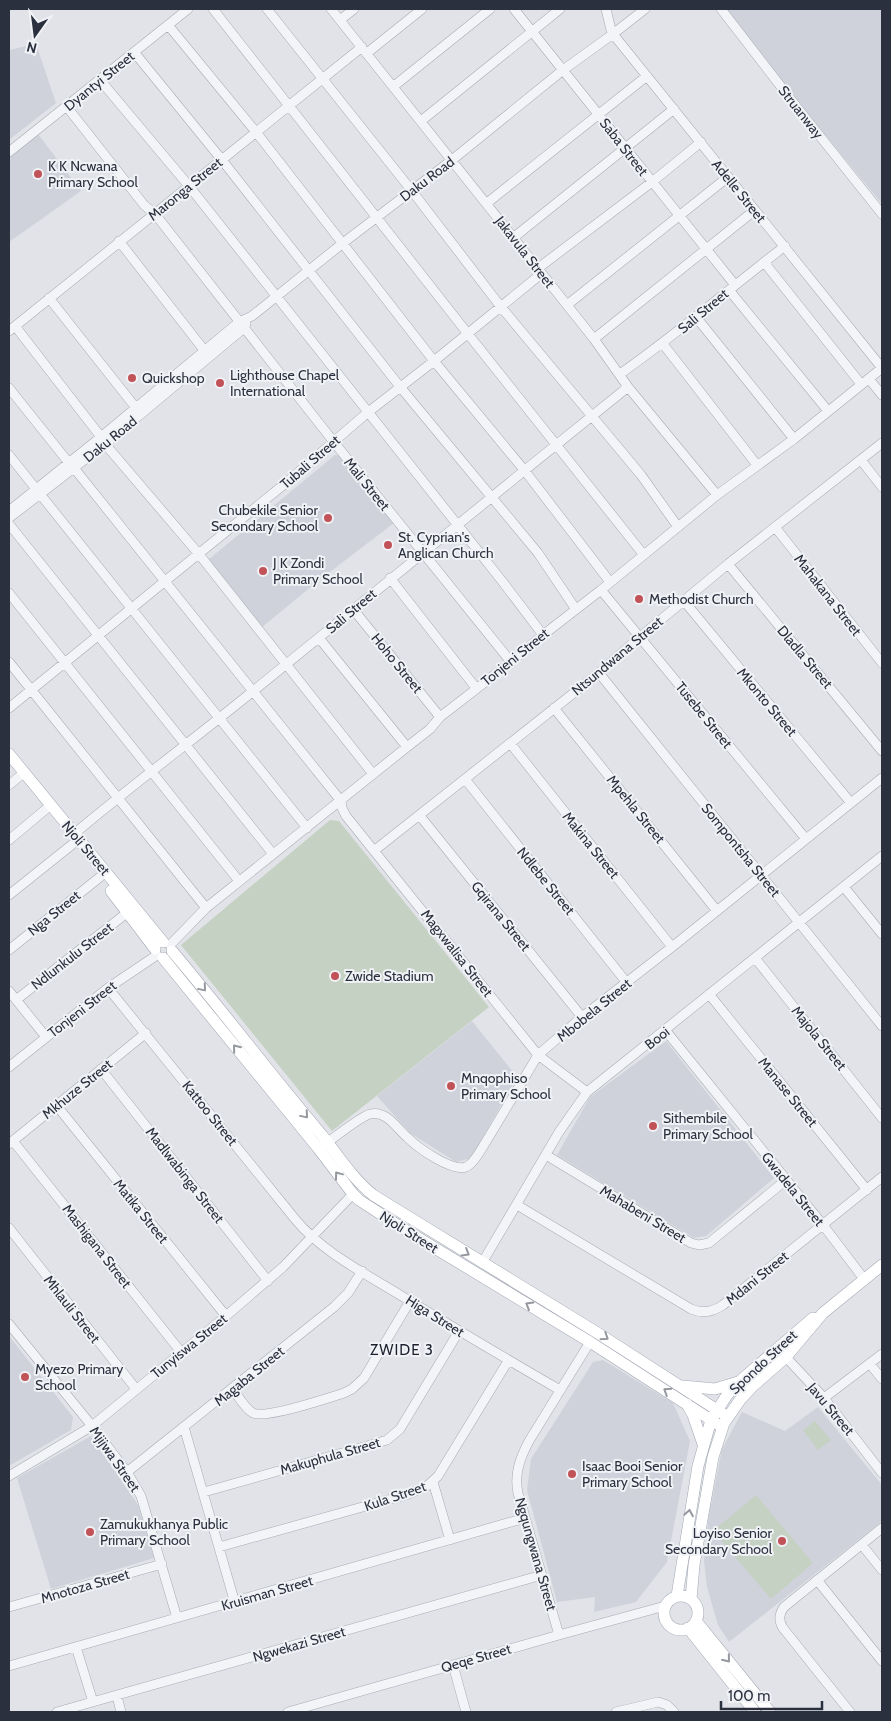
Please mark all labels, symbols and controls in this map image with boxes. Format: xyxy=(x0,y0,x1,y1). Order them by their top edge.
north arrow xyxy=(10,10,60,60)
text: N xyxy=(25,38,39,58)
street label: Dyantyi Street xyxy=(60,47,138,115)
street label: Struanway xyxy=(775,82,827,142)
street label: Saba Street xyxy=(596,114,652,180)
street label: Maronga Street xyxy=(144,153,226,225)
street label: Daku Road xyxy=(396,153,458,205)
street label: Adelle Street xyxy=(708,156,770,227)
place label: K K Ncwana Primary School xyxy=(48,157,138,191)
marker: K K Ncwana Primary School xyxy=(32,168,44,180)
street label: Jakavula Street xyxy=(491,212,559,292)
street label: Sali Street xyxy=(674,285,732,337)
place label: Lighthouse Chapel International xyxy=(230,366,340,400)
place label: Quickshop xyxy=(142,369,205,387)
marker: Quickshop xyxy=(126,372,138,384)
marker: Lighthouse Chapel International xyxy=(214,377,226,389)
street label: Daku Road xyxy=(79,412,141,466)
street label: Tubali Street xyxy=(276,431,344,493)
street label: Mali Street xyxy=(340,454,394,515)
place label: Chubekile Senior Secondary School xyxy=(211,501,319,535)
marker: Chubekile Senior Secondary School xyxy=(322,512,334,524)
place label: St. Cyprian's Anglican Church xyxy=(398,528,493,562)
marker: St. Cyprian's Anglican Church xyxy=(382,539,394,551)
street label: Mahakana Street xyxy=(790,550,866,640)
place label: J K Zondi Primary School xyxy=(272,554,363,588)
marker: J K Zondi Primary School xyxy=(257,565,269,577)
street label: Sali Street xyxy=(322,585,380,637)
place label: Methodist Church xyxy=(649,590,754,608)
marker: Methodist Church xyxy=(633,593,645,605)
street label: Ntsundwana Street xyxy=(568,612,667,699)
street label: Dladla Street xyxy=(773,622,837,693)
street label: Tonjeni Street xyxy=(477,624,553,690)
street label: Hoho Street xyxy=(367,629,427,697)
street label: Mkonto Street xyxy=(733,664,801,740)
street label: Tusebe Street xyxy=(672,678,737,752)
street label: Mpehla Street xyxy=(603,771,669,847)
street label: Sompontsha Street xyxy=(698,800,784,901)
street label: Makina Street xyxy=(559,808,624,882)
street label: Njoli Street xyxy=(58,817,114,879)
street label: Ndlebe Street xyxy=(513,844,579,919)
street label: Gqirana Street xyxy=(467,877,535,955)
street label: Nga Street xyxy=(24,886,84,940)
street label: Magxwalisa Street xyxy=(417,906,497,1001)
street label: Ndlunkulu Street xyxy=(27,918,117,994)
place label: Zwide Stadium xyxy=(345,967,433,985)
marker: Zwide Stadium xyxy=(329,970,341,982)
street label: Mbobela Street xyxy=(553,974,635,1046)
street label: Tonjeni Street xyxy=(44,977,120,1041)
one-way arrow xyxy=(197,982,206,991)
street label: Majola Street xyxy=(788,1002,851,1074)
street label: Booi xyxy=(641,1023,673,1053)
one-way arrow xyxy=(234,1045,242,1054)
street label: Manase Street xyxy=(754,1053,822,1131)
street label: Mkhuze Street xyxy=(38,1055,116,1123)
place label: Mnqophiso Primary School xyxy=(461,1069,551,1103)
street label: Kattoo Street xyxy=(178,1077,242,1149)
marker: Mnqophiso Primary School xyxy=(445,1080,457,1092)
one-way arrow xyxy=(299,1109,307,1118)
place label: Sithembile Primary School xyxy=(663,1109,753,1143)
marker: Sithembile Primary School xyxy=(647,1120,659,1132)
street label: Madlwabinga Street xyxy=(142,1123,228,1227)
street label: Gwadela Street xyxy=(758,1148,829,1230)
one-way arrow xyxy=(336,1172,344,1181)
street label: Matika Street xyxy=(110,1175,173,1247)
street label: Mahabeni Street xyxy=(597,1181,690,1247)
street label: Mashigana Street xyxy=(59,1200,136,1292)
street label: Njoli Street xyxy=(376,1207,442,1257)
one-way arrow xyxy=(460,1247,469,1257)
street label: Mdani Street xyxy=(722,1247,792,1309)
street label: Mhlauli Street xyxy=(40,1271,104,1347)
street label: Higa Street xyxy=(402,1291,468,1341)
one-way arrow xyxy=(525,1301,534,1311)
street label: Tunyiswa Street xyxy=(147,1310,231,1382)
street label: Spondo Street xyxy=(725,1326,801,1398)
one-way arrow xyxy=(599,1331,608,1341)
district label: ZWIDE 3 xyxy=(370,1341,434,1359)
street label: Magaba Street xyxy=(210,1342,288,1410)
place label: Myezo Primary School xyxy=(35,1360,123,1394)
marker: Myezo Primary School xyxy=(19,1371,31,1383)
street label: Javu Street xyxy=(803,1378,858,1439)
one-way arrow xyxy=(663,1388,672,1397)
street label: Mjijwa Street xyxy=(86,1423,144,1496)
street label: Makuphula Street xyxy=(278,1433,382,1479)
place label: Isaac Booi Senior Primary School xyxy=(582,1457,683,1491)
marker: Isaac Booi Senior Primary School xyxy=(566,1468,578,1480)
street label: Kula Street xyxy=(362,1477,428,1515)
street label: Ngqungwana Street xyxy=(511,1495,561,1613)
one-way arrow xyxy=(684,1509,694,1518)
place label: Zamukukhanya Public Primary School xyxy=(100,1515,228,1549)
place label: Loyiso Senior Secondary School xyxy=(665,1524,773,1558)
marker: Zamukukhanya Public Primary School xyxy=(84,1526,96,1538)
marker: Loyiso Senior Secondary School xyxy=(776,1535,788,1547)
street label: Mnotoza Street xyxy=(39,1565,132,1607)
street label: Kruisman Street xyxy=(219,1571,315,1615)
street label: Ngwekazi Street xyxy=(251,1622,348,1666)
street label: Qeqe Street xyxy=(439,1639,513,1677)
one-way arrow xyxy=(721,1653,730,1662)
scale bar xyxy=(721,1678,822,1710)
text: 100 m xyxy=(728,1687,770,1705)

